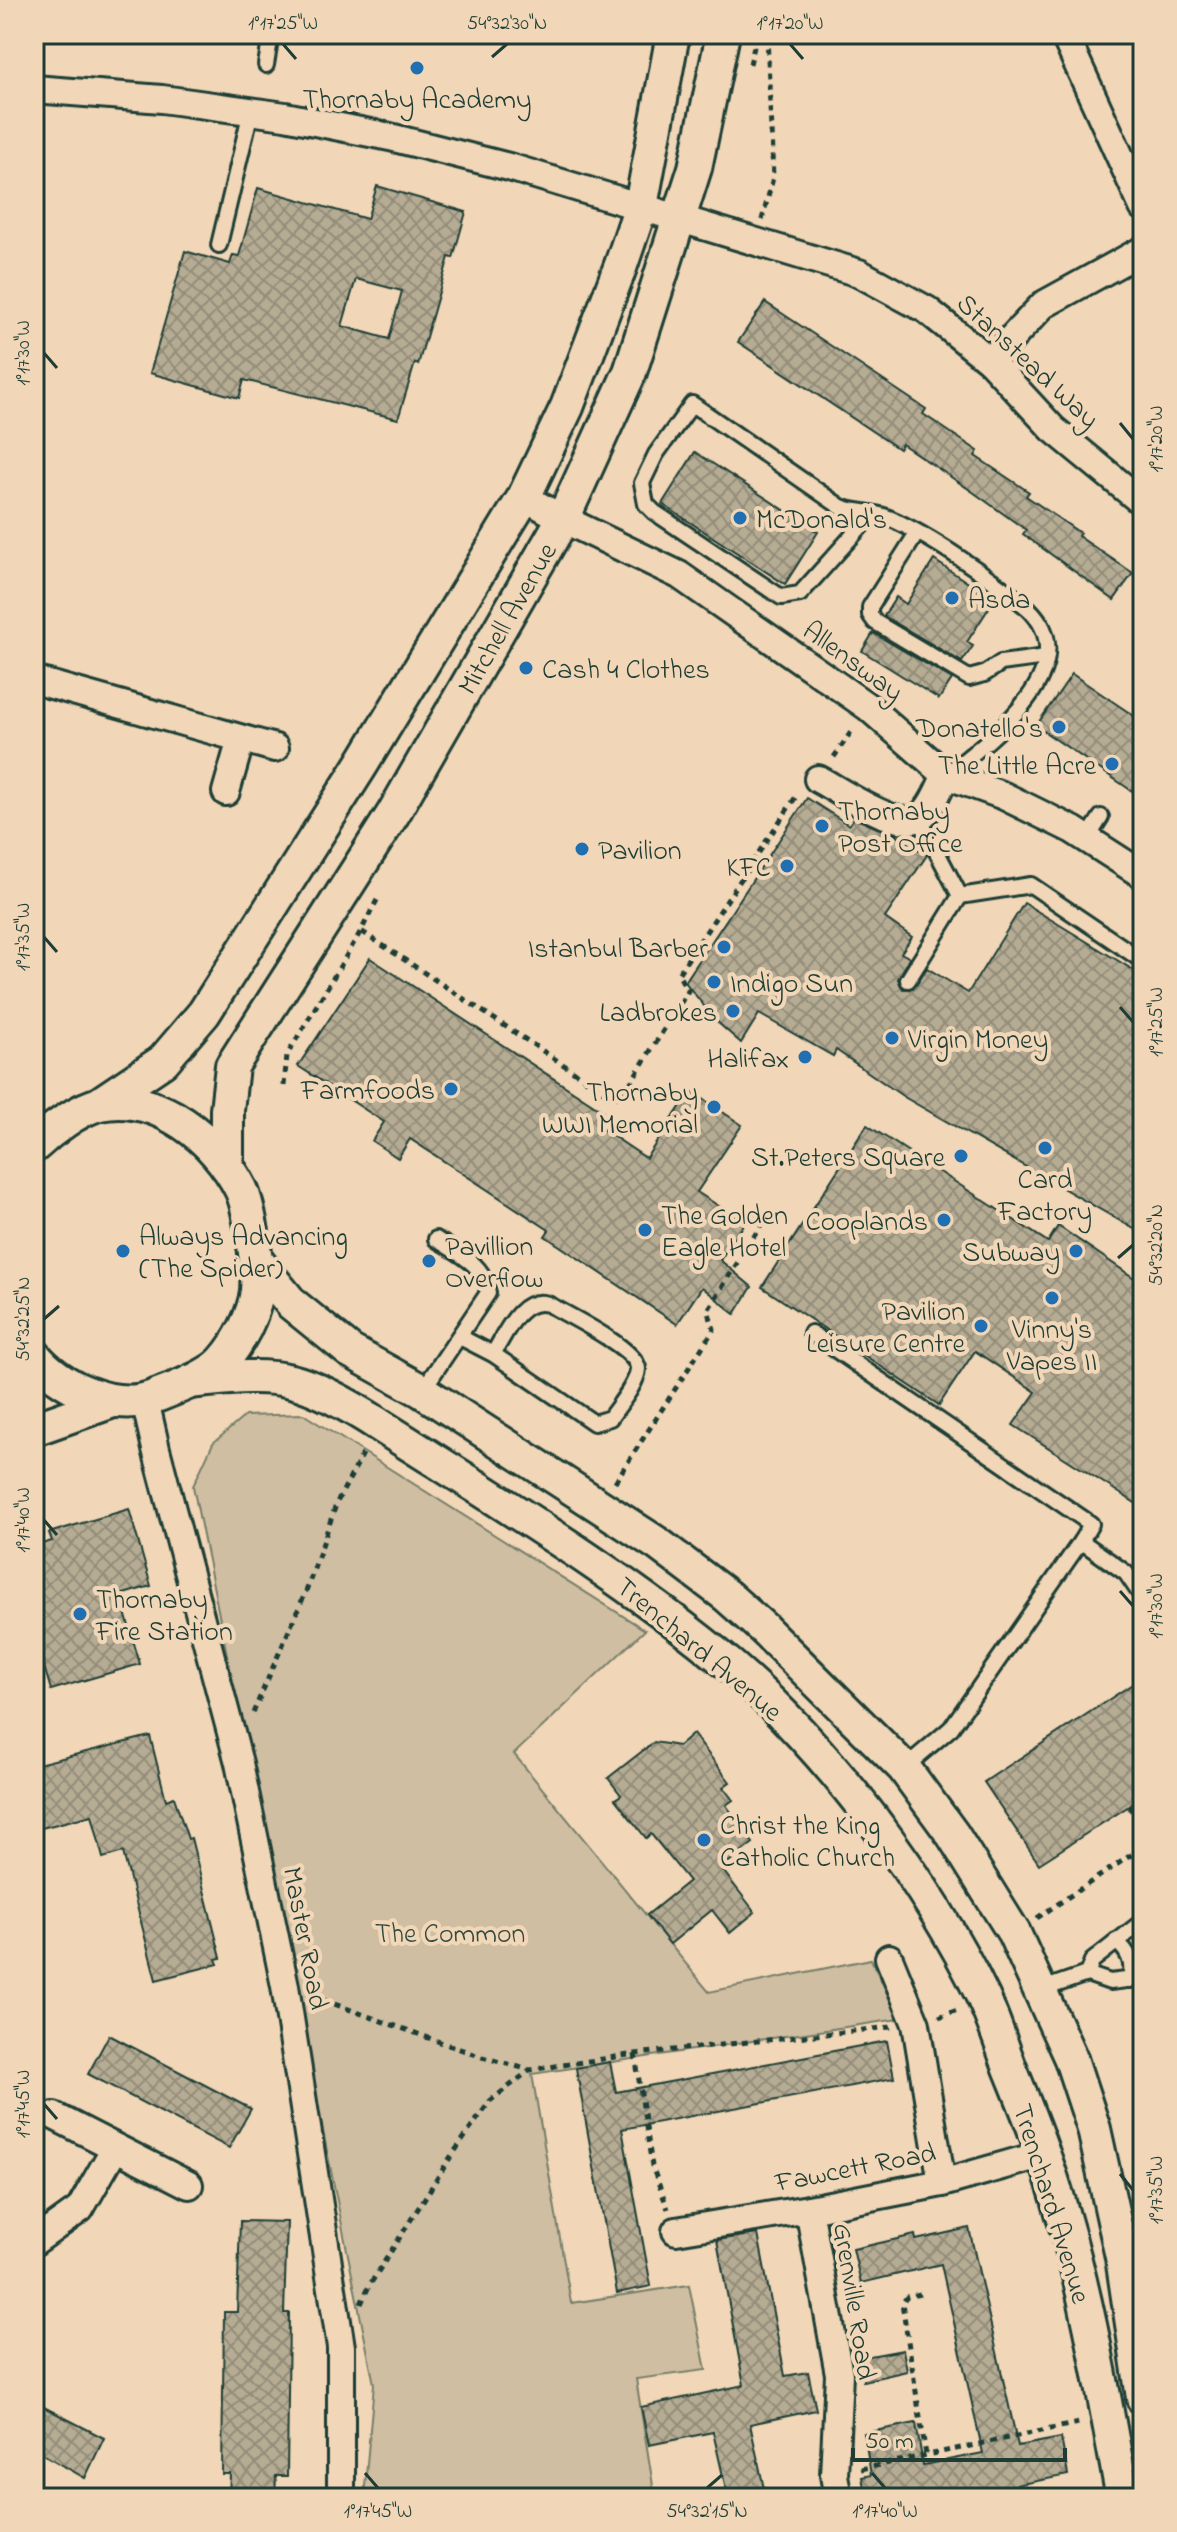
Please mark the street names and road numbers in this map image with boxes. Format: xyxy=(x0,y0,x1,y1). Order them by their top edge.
street label: Stanstead Way xyxy=(946,285,1107,440)
street label: Mitchell Avenue xyxy=(449,536,569,704)
street label: Allensway xyxy=(793,612,911,714)
street label: Trenchard Avenue xyxy=(605,1568,791,1733)
street label: Master Road xyxy=(270,1864,338,2014)
street label: Trenchard Avenue xyxy=(1000,2099,1100,2309)
street label: Fawcett Road xyxy=(771,2134,940,2205)
street label: Grenville Road xyxy=(820,2220,885,2383)

